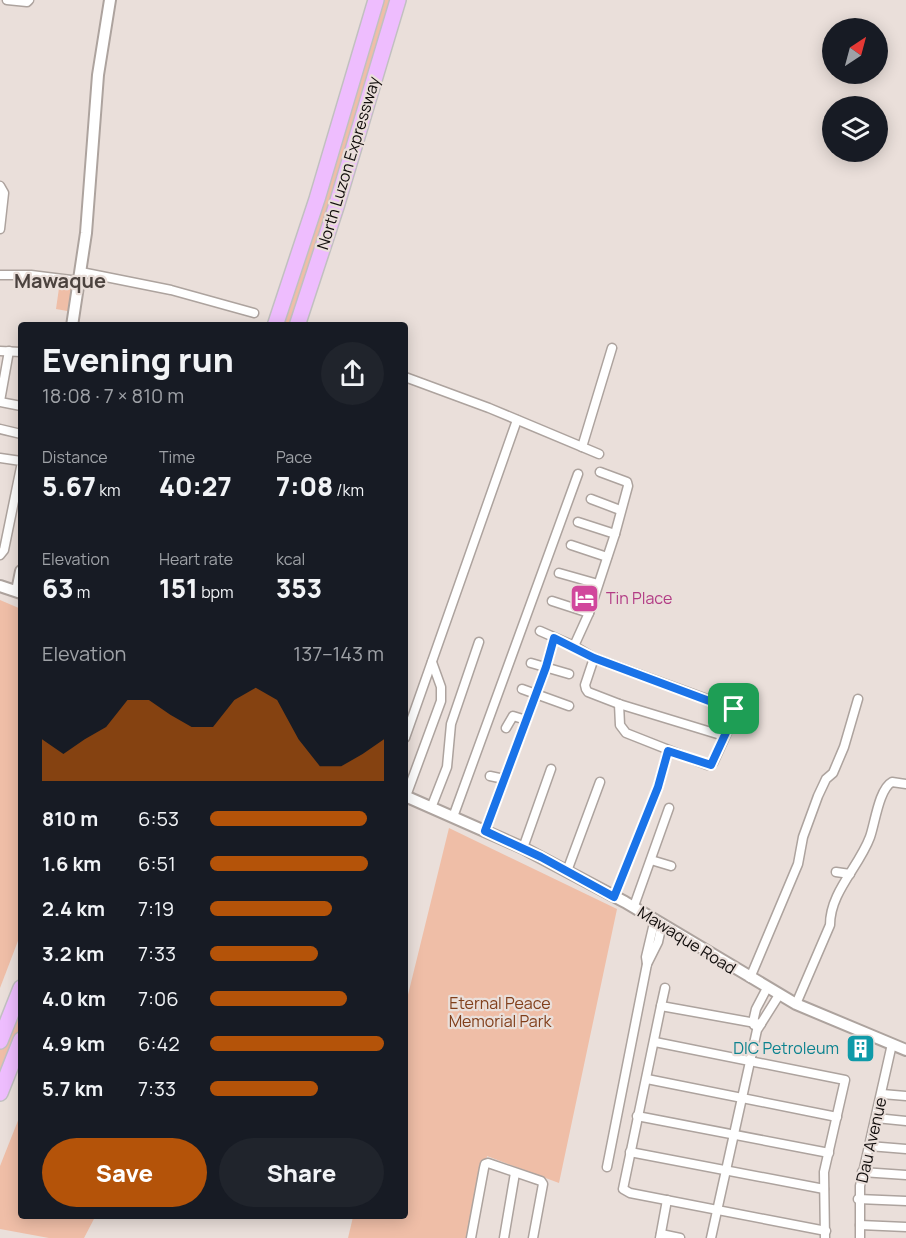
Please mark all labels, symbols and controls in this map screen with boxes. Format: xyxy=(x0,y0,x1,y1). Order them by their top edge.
north arrow xyxy=(822,18,888,84)
map controls xyxy=(822,18,888,162)
street label: North Luzon Expressway xyxy=(311,73,385,252)
button: layers xyxy=(822,96,888,162)
district label: Mawaque xyxy=(14,267,106,294)
text: Evening run xyxy=(42,337,234,382)
button: share xyxy=(321,342,384,405)
text: 18:08 · 7 × 810 m xyxy=(42,382,184,409)
text: Distance xyxy=(42,446,108,468)
text: Time xyxy=(159,446,195,468)
text: Pace xyxy=(276,446,312,468)
text: 5.67 xyxy=(42,468,96,504)
text: 40:27 xyxy=(159,468,232,504)
text: 7:08 xyxy=(276,468,333,504)
text: km xyxy=(96,479,121,501)
text: /km xyxy=(333,479,364,501)
text: Elevation xyxy=(42,548,110,570)
text: Heart rate xyxy=(159,548,233,570)
text: kcal xyxy=(276,548,305,570)
text: 63 xyxy=(42,570,74,606)
text: 151 xyxy=(159,570,198,606)
text: 353 xyxy=(276,570,322,606)
text: m xyxy=(74,581,90,603)
text: bpm xyxy=(198,581,234,603)
hotel icon: Tin Place xyxy=(569,582,601,614)
place label: Tin Place xyxy=(606,587,672,609)
text: Elevation xyxy=(42,640,126,667)
text: 137–143 m xyxy=(293,640,384,667)
pin xyxy=(708,683,759,734)
icon: arrive xyxy=(717,692,750,725)
text: 810 m xyxy=(42,805,98,832)
text: 6:53 xyxy=(138,805,179,832)
text: 1.6 km xyxy=(42,850,101,877)
text: 6:51 xyxy=(138,850,176,877)
text: 2.4 km xyxy=(42,895,105,922)
text: 7:19 xyxy=(138,895,174,922)
street label: Mawaque Road xyxy=(634,901,740,979)
text: 3.2 km xyxy=(42,940,104,967)
text: 7:33 xyxy=(138,940,176,967)
text: 4.0 km xyxy=(42,985,106,1012)
text: 7:06 xyxy=(138,985,179,1012)
park label: Eternal Peace Memorial Park xyxy=(449,992,552,1032)
text: 4.9 km xyxy=(42,1030,105,1057)
text: 6:42 xyxy=(138,1030,180,1057)
building icon: DIC Petroleum xyxy=(844,1032,876,1064)
place label: DIC Petroleum xyxy=(733,1037,839,1059)
text: 5.7 km xyxy=(42,1075,103,1102)
text: 7:33 xyxy=(138,1075,176,1102)
street label: Dau Avenue xyxy=(850,1095,892,1185)
button: Save xyxy=(42,1138,207,1207)
button: Share xyxy=(219,1138,384,1207)

